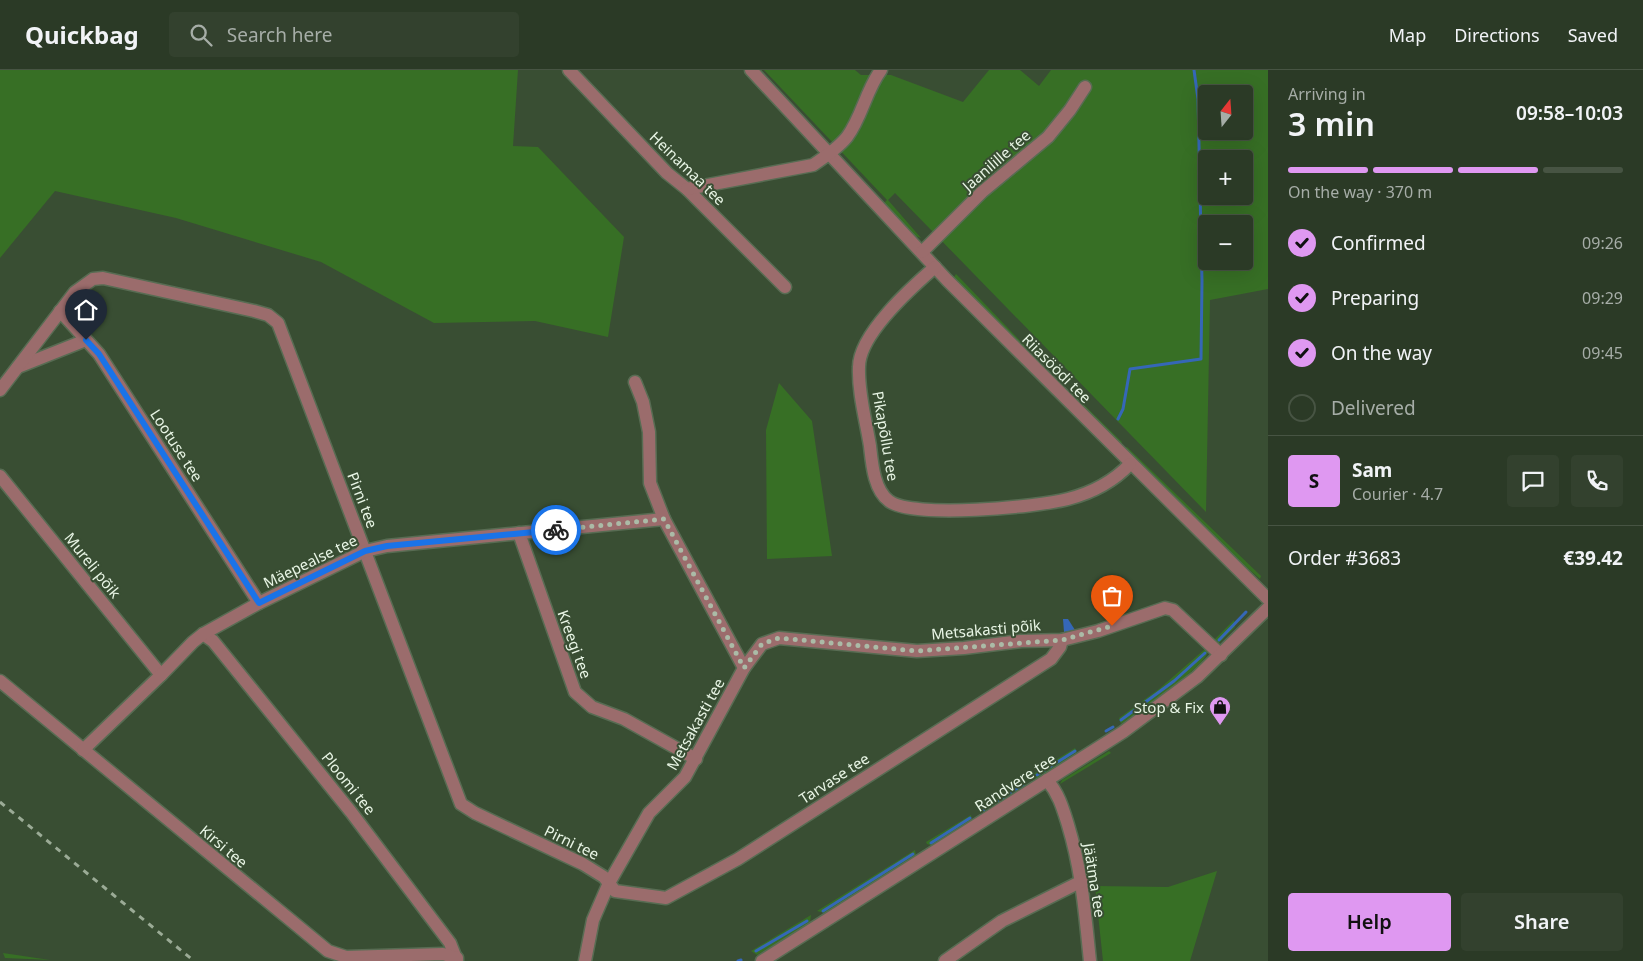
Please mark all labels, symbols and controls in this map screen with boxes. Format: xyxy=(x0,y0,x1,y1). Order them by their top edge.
search box xyxy=(169,12,519,57)
text: Quickbag xyxy=(25,18,139,51)
icon: search xyxy=(187,21,215,49)
text: Search here xyxy=(227,22,332,48)
text: Map xyxy=(1389,23,1426,47)
text: Directions xyxy=(1454,23,1540,47)
text: Saved xyxy=(1568,23,1618,47)
text: Arriving in xyxy=(1288,83,1366,105)
north arrow xyxy=(1198,85,1252,140)
map controls xyxy=(1198,85,1253,270)
text: 09:58–10:03 xyxy=(1516,100,1623,126)
text: 3 min xyxy=(1288,102,1375,145)
street label: Jaanilille tee xyxy=(956,125,1034,196)
street label: Heinamaa tee xyxy=(646,127,730,209)
button: + xyxy=(1198,150,1253,205)
text: On the way · 370 m xyxy=(1288,181,1432,203)
button: − xyxy=(1198,215,1253,270)
icon: check xyxy=(1288,229,1316,257)
text: Confirmed xyxy=(1331,230,1426,256)
text: 09:26 xyxy=(1582,232,1623,254)
icon: check xyxy=(1288,284,1316,312)
text: Preparing xyxy=(1331,285,1419,311)
text: 09:29 xyxy=(1582,287,1623,309)
pin xyxy=(65,289,107,340)
icon: home xyxy=(72,296,100,324)
street label: Riiasöödi tee xyxy=(1018,329,1096,407)
icon: check xyxy=(1288,339,1316,367)
text: On the way xyxy=(1331,340,1432,366)
text: 09:45 xyxy=(1582,342,1623,364)
street label: Pikapõllu tee xyxy=(868,389,904,483)
text: Delivered xyxy=(1331,395,1416,421)
street label: Lootuse tee xyxy=(146,405,208,485)
button: chat xyxy=(1507,455,1559,507)
button: phone xyxy=(1571,455,1623,507)
text: Sam xyxy=(1352,457,1392,483)
text: S xyxy=(1309,468,1319,494)
street label: Pirni tee xyxy=(343,469,383,531)
text: Courier · 4.7 xyxy=(1352,483,1443,505)
courier xyxy=(531,505,581,555)
icon: bike xyxy=(542,516,570,544)
street label: Mureli põik xyxy=(60,528,126,602)
street label: Mäepealse tee xyxy=(260,530,360,592)
text: Order #3683 xyxy=(1288,545,1401,571)
text: €39.42 xyxy=(1563,545,1623,571)
pin xyxy=(1091,575,1133,626)
icon: bag xyxy=(1098,582,1126,610)
street label: Kreegi tee xyxy=(553,607,597,681)
street label: Metsakasti põik xyxy=(930,614,1042,644)
street label: Metsakasti tee xyxy=(661,674,729,774)
shop icon: Stop & Fix xyxy=(1208,695,1232,726)
place label: Stop & Fix xyxy=(1134,697,1204,717)
street label: Ploomi tee xyxy=(318,747,380,819)
street label: Tarvase tee xyxy=(795,748,873,808)
street label: Randvere tee xyxy=(971,748,1059,816)
street label: Kirsi tee xyxy=(196,820,252,872)
street label: Pirni tee xyxy=(541,820,603,864)
street label: Jäätma tee xyxy=(1079,839,1111,919)
button: Help xyxy=(1288,893,1451,951)
button: Share xyxy=(1461,893,1623,951)

